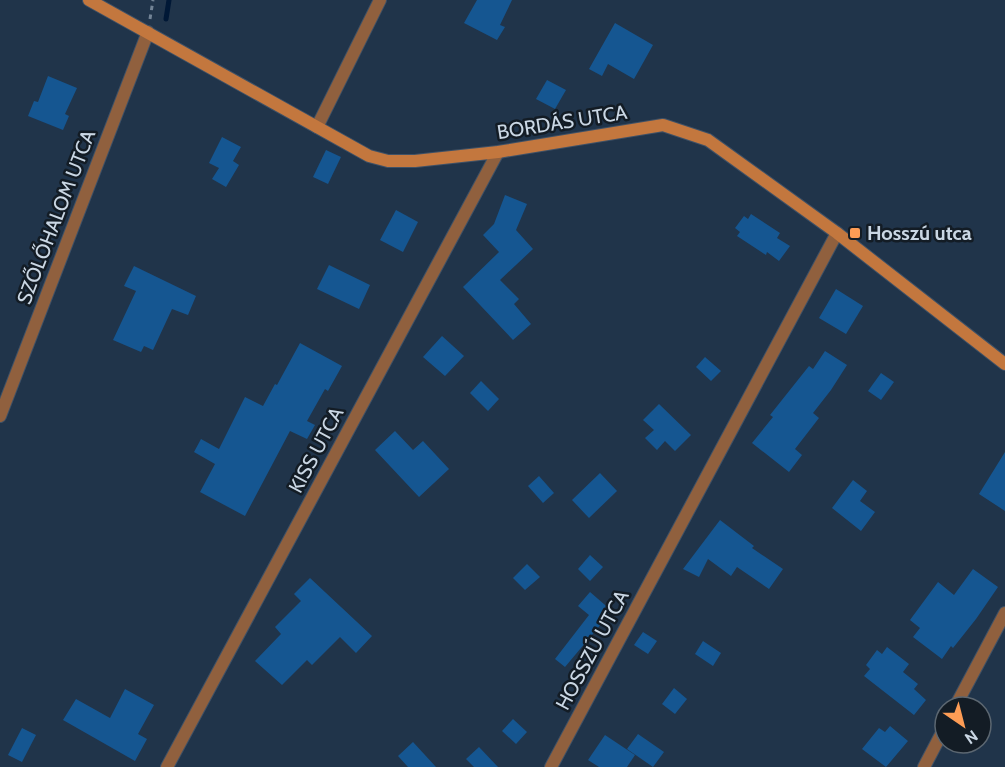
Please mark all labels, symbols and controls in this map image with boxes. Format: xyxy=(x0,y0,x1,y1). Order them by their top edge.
street label: BORDÁS UTCA xyxy=(495,100,629,144)
street label: SZŐLŐHALOM UTCA xyxy=(12,126,101,308)
place label: Hosszú utca xyxy=(867,221,972,245)
marker: Hosszú utca xyxy=(848,226,862,240)
street label: KISS UTCA xyxy=(283,402,349,497)
street label: HOSSZÚ UTCA xyxy=(550,585,634,714)
north arrow xyxy=(933,695,993,755)
text: N xyxy=(961,726,981,748)

